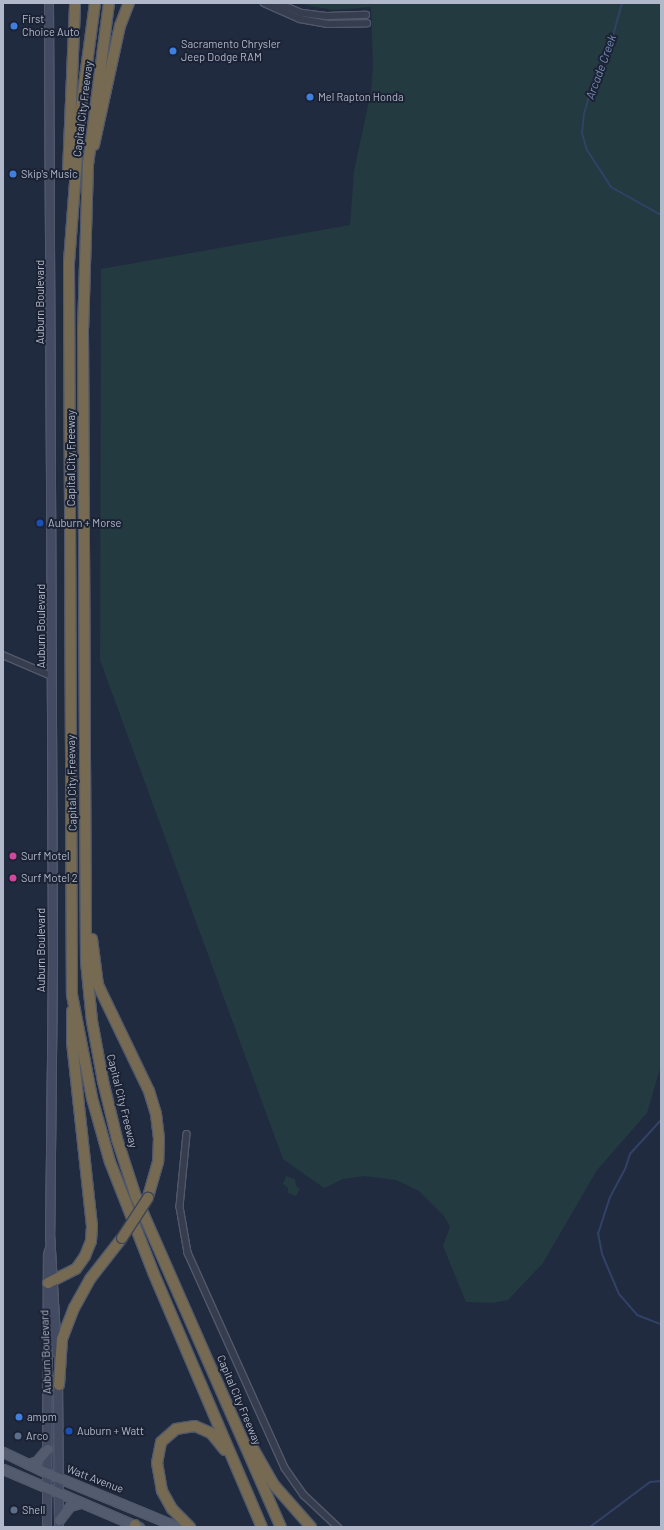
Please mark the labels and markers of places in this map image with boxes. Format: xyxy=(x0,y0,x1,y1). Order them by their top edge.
place label: First Choice Auto xyxy=(22,13,79,39)
marker: First Choice Auto xyxy=(9,21,19,31)
place label: Sacramento Chrysler Jeep Dodge RAM xyxy=(181,38,281,64)
marker: Sacramento Chrysler Jeep Dodge RAM xyxy=(168,46,178,56)
place label: Mel Rapton Honda xyxy=(318,90,404,104)
marker: Mel Rapton Honda xyxy=(305,92,315,102)
place label: Skip's Music xyxy=(21,167,78,181)
marker: Skip's Music xyxy=(8,169,18,179)
place label: Auburn + Morse xyxy=(48,516,121,530)
marker: Auburn + Morse xyxy=(35,518,45,528)
place label: Surf Motel xyxy=(21,849,70,863)
marker: Surf Motel xyxy=(8,851,18,861)
place label: Surf Motel 2 xyxy=(21,871,78,885)
marker: Surf Motel 2 xyxy=(8,873,18,883)
place label: ampm xyxy=(27,1410,57,1424)
marker: ampm xyxy=(14,1412,24,1422)
place label: Auburn + Watt xyxy=(77,1424,144,1438)
marker: Auburn + Watt xyxy=(64,1426,74,1436)
place label: Arco xyxy=(26,1429,48,1443)
marker: Arco xyxy=(13,1431,23,1441)
place label: Shell xyxy=(22,1503,45,1517)
marker: Shell xyxy=(9,1505,19,1515)

